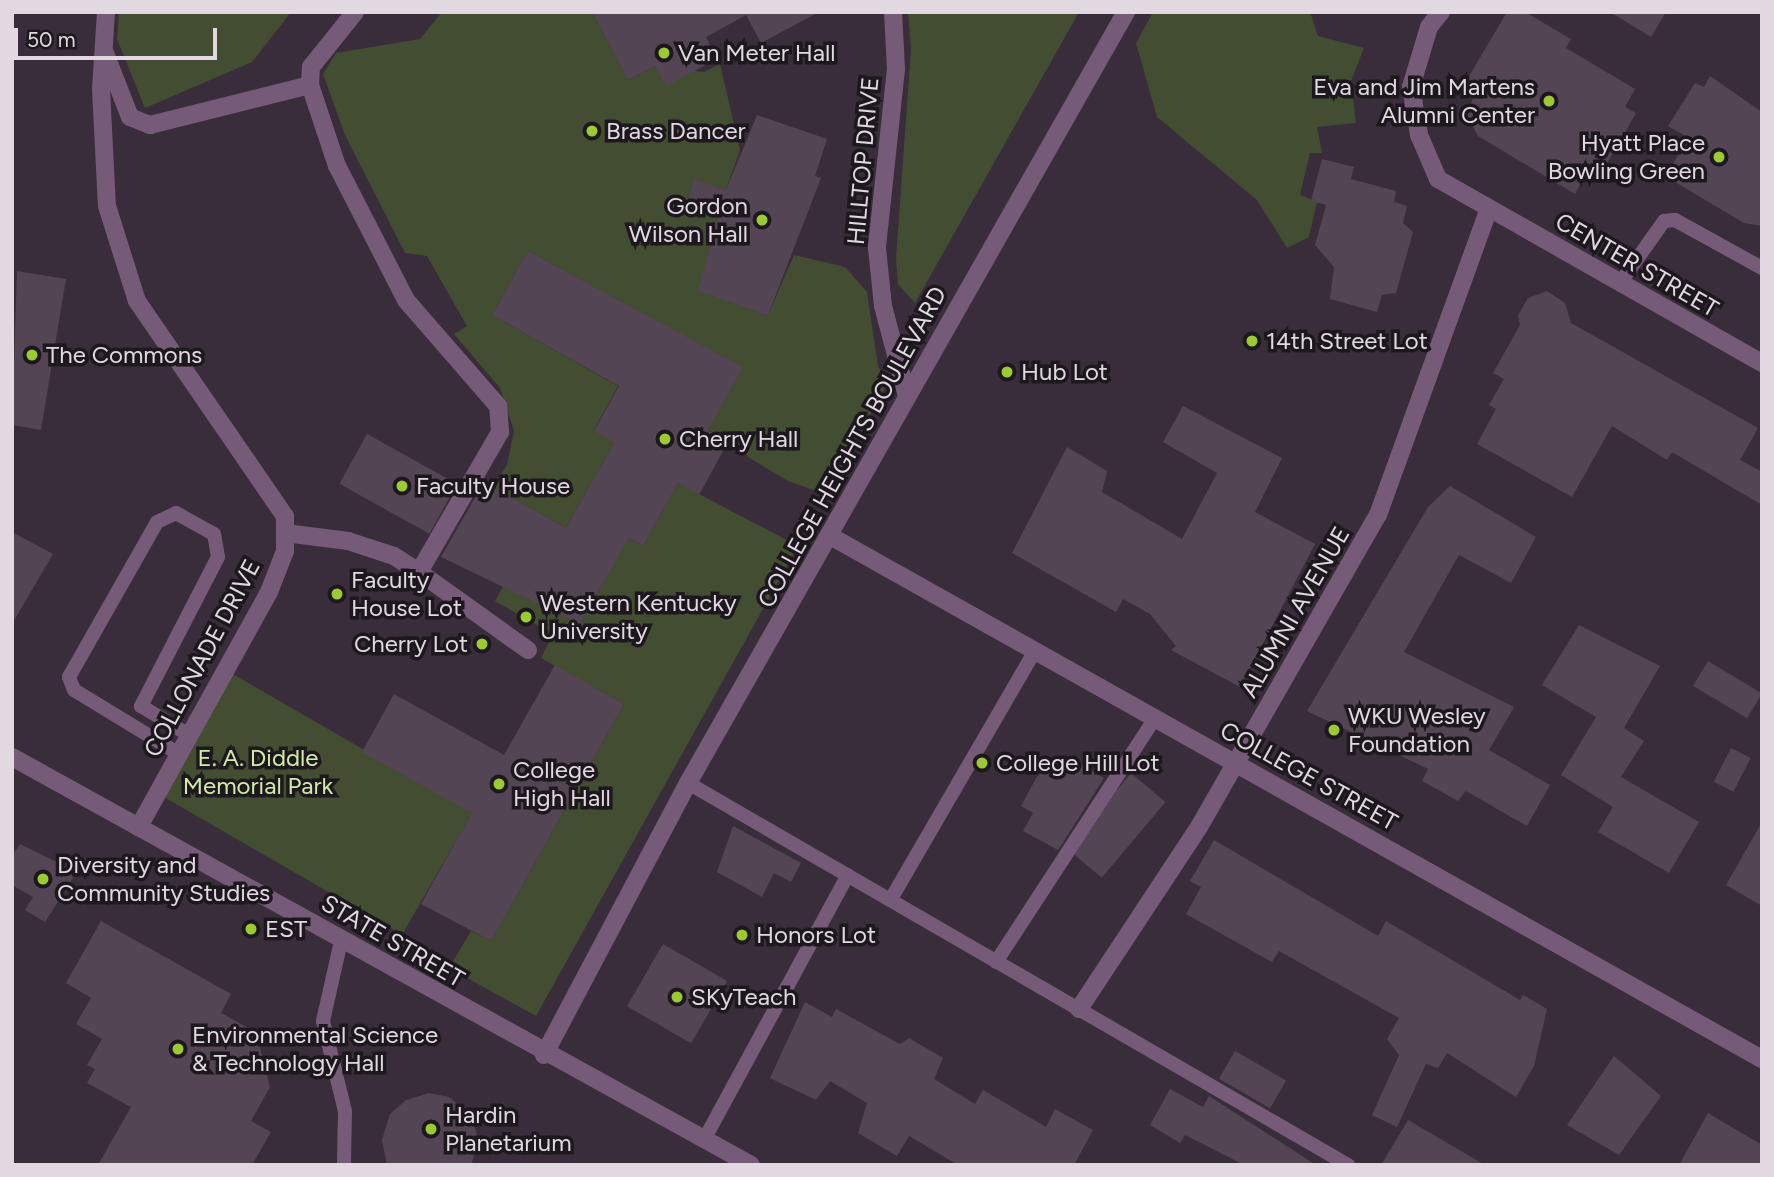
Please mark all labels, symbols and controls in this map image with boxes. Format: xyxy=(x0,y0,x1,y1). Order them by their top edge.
scale bar xyxy=(18,14,220,58)
text: 50 m xyxy=(27,27,76,52)
place label: Van Meter Hall xyxy=(678,39,836,67)
marker: Van Meter Hall xyxy=(656,45,672,61)
place label: Eva and Jim Martens Alumni Center xyxy=(1313,73,1535,129)
street label: HILLTOP DRIVE xyxy=(841,76,885,246)
marker: Eva and Jim Martens Alumni Center xyxy=(1541,93,1557,109)
place label: Brass Dancer xyxy=(606,117,746,145)
marker: Brass Dancer xyxy=(584,123,600,139)
place label: Hyatt Place Bowling Green xyxy=(1548,129,1705,185)
marker: Hyatt Place Bowling Green xyxy=(1711,149,1727,165)
place label: Gordon Wilson Hall xyxy=(629,192,748,248)
street label: CENTER STREET xyxy=(1550,207,1724,323)
marker: Gordon Wilson Hall xyxy=(754,212,770,228)
street label: COLLEGE HEIGHTS BOULEVARD xyxy=(751,281,953,613)
place label: 14th Street Lot xyxy=(1266,327,1428,355)
marker: 14th Street Lot xyxy=(1244,333,1260,349)
place label: The Commons xyxy=(46,341,202,369)
marker: The Commons xyxy=(24,347,40,363)
place label: Hub Lot xyxy=(1021,358,1108,386)
marker: Hub Lot xyxy=(999,364,1015,380)
place label: Cherry Hall xyxy=(679,425,798,453)
marker: Cherry Hall xyxy=(657,431,673,447)
place label: Faculty House xyxy=(416,472,570,500)
marker: Faculty House xyxy=(394,478,410,494)
street label: ALUMNI AVENUE xyxy=(1234,521,1356,703)
street label: COLLONADE DRIVE xyxy=(138,554,266,762)
place label: Faculty House Lot xyxy=(351,566,462,622)
marker: Faculty House Lot xyxy=(329,586,345,602)
place label: Western Kentucky University xyxy=(540,589,737,645)
marker: Western Kentucky University xyxy=(518,609,534,625)
place label: Cherry Lot xyxy=(354,630,468,658)
marker: Cherry Lot xyxy=(474,636,490,652)
place label: WKU Wesley Foundation xyxy=(1348,702,1486,758)
street label: COLLEGE STREET xyxy=(1215,715,1403,837)
marker: WKU Wesley Foundation xyxy=(1326,722,1342,738)
park label: E. A. Diddle Memorial Park xyxy=(183,744,333,800)
place label: College Hill Lot xyxy=(996,749,1160,777)
marker: College Hill Lot xyxy=(974,755,990,771)
place label: College High Hall xyxy=(513,756,611,812)
marker: College High Hall xyxy=(491,776,507,792)
place label: Diversity and Community Studies xyxy=(57,851,270,907)
marker: Diversity and Community Studies xyxy=(35,871,51,887)
street label: STATE STREET xyxy=(316,888,470,994)
place label: EST xyxy=(265,915,307,943)
marker: EST xyxy=(243,921,259,937)
place label: Honors Lot xyxy=(756,921,876,949)
marker: Honors Lot xyxy=(734,927,750,943)
place label: SKyTeach xyxy=(691,983,796,1011)
marker: SKyTeach xyxy=(669,989,685,1005)
place label: Environmental Science & Technology Hall xyxy=(192,1021,438,1077)
marker: Environmental Science & Technology Hall xyxy=(170,1041,186,1057)
place label: Hardin Planetarium xyxy=(445,1101,572,1157)
marker: Hardin Planetarium xyxy=(423,1121,439,1137)

